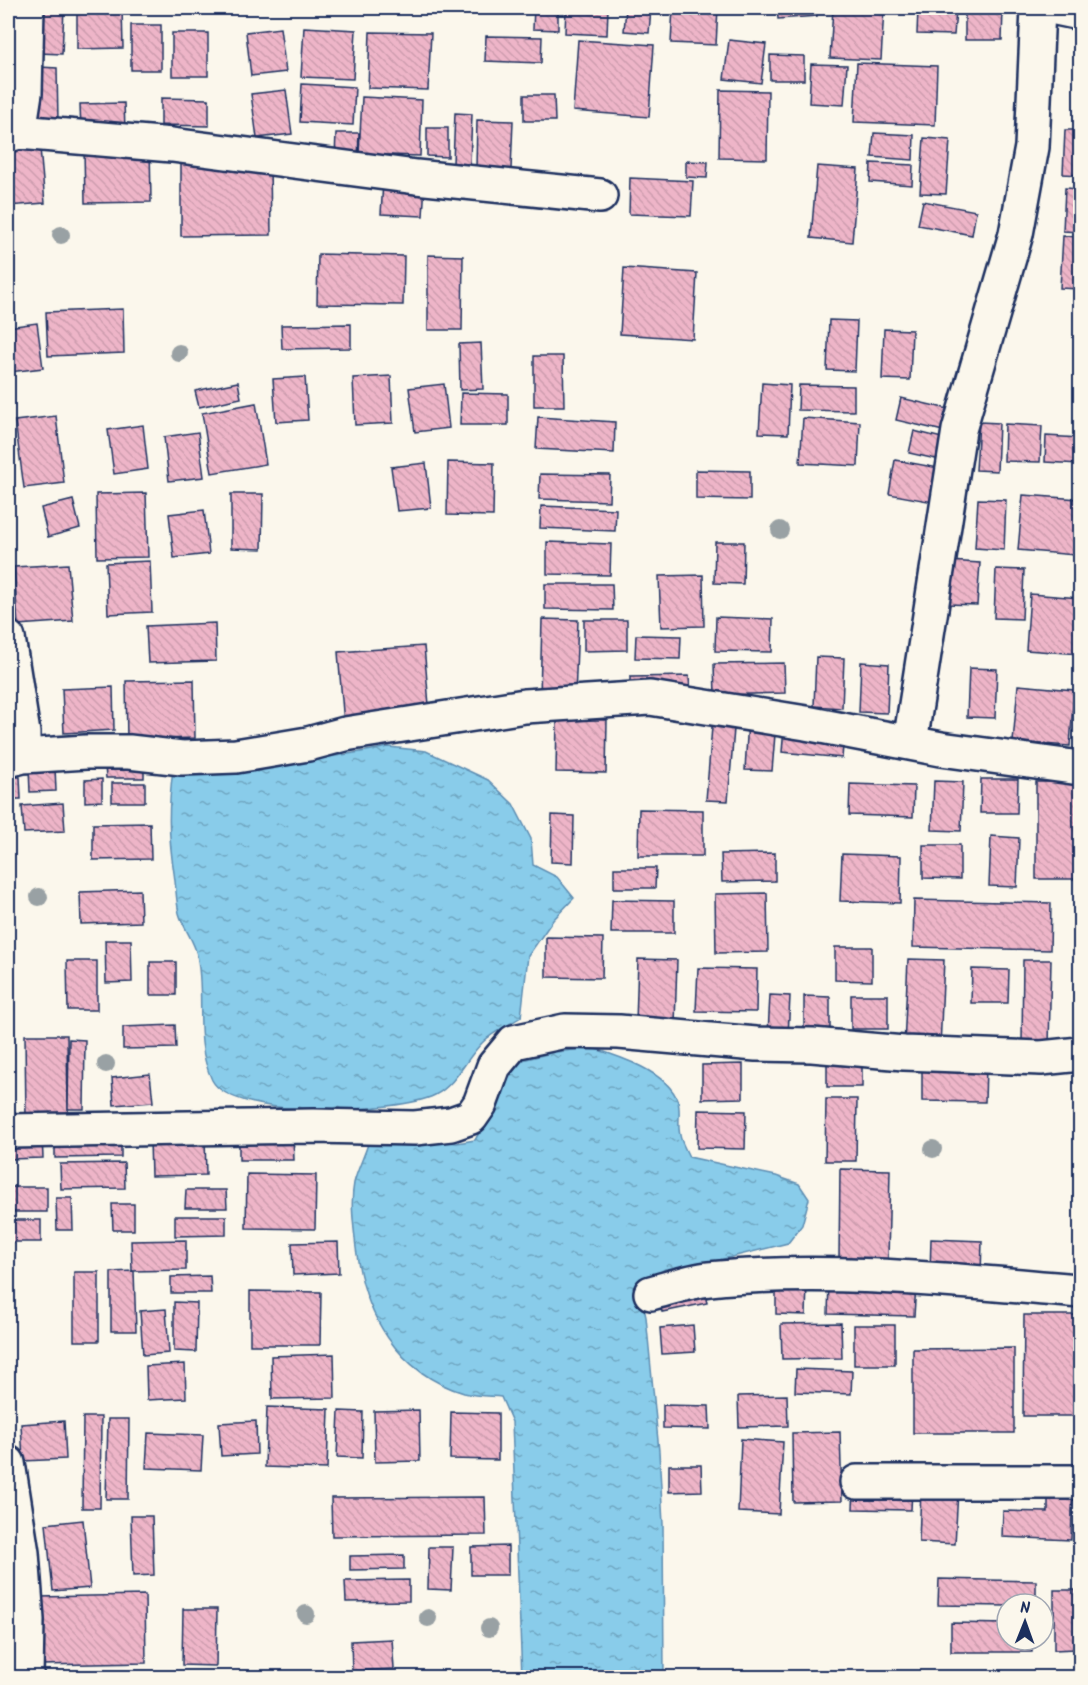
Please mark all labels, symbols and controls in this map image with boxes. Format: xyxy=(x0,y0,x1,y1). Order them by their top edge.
north arrow xyxy=(995,1592,1055,1652)
text: N xyxy=(1020,1596,1031,1621)

